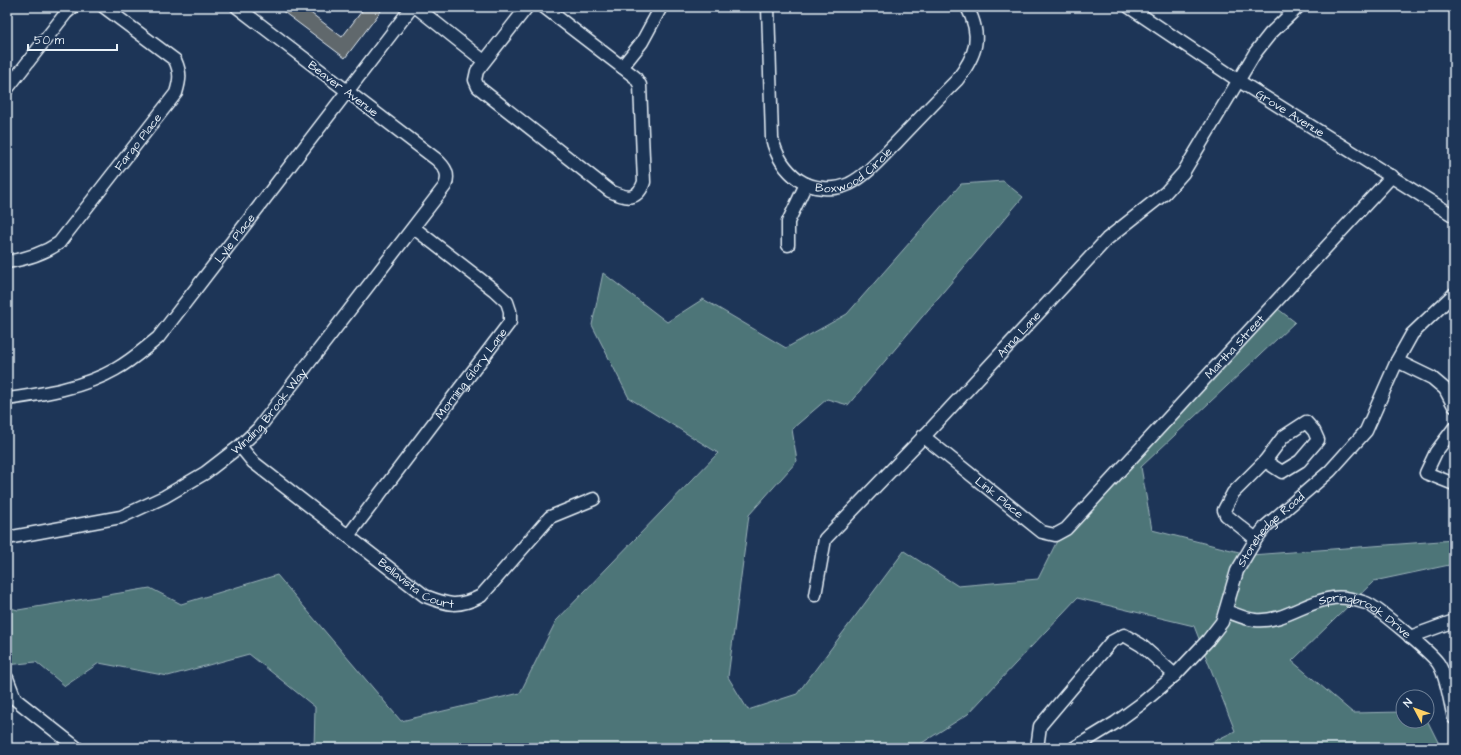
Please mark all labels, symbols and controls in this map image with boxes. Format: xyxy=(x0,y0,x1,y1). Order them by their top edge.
scale bar xyxy=(28,26,117,52)
text: 50 m xyxy=(34,32,65,49)
street label: Beaver Avenue xyxy=(304,57,382,121)
street label: Grove Avenue xyxy=(1253,85,1328,141)
street label: Fargo Place xyxy=(110,109,166,174)
street label: Boxwood Circle xyxy=(814,143,896,197)
street label: Lyle Place xyxy=(210,210,259,266)
street label: Anna Lane xyxy=(993,307,1045,361)
street label: Martha Street xyxy=(1201,311,1268,382)
street label: Morning Glory Lane xyxy=(431,324,511,422)
street label: Winding Brook Way xyxy=(227,364,311,459)
street label: Link Place xyxy=(971,473,1028,523)
street label: Stonehedge Road xyxy=(1233,488,1308,570)
street label: Bellavista Court xyxy=(374,554,455,612)
street label: Springbrook Drive xyxy=(1316,589,1415,643)
north arrow xyxy=(1395,689,1435,729)
text: N xyxy=(1400,695,1416,710)

